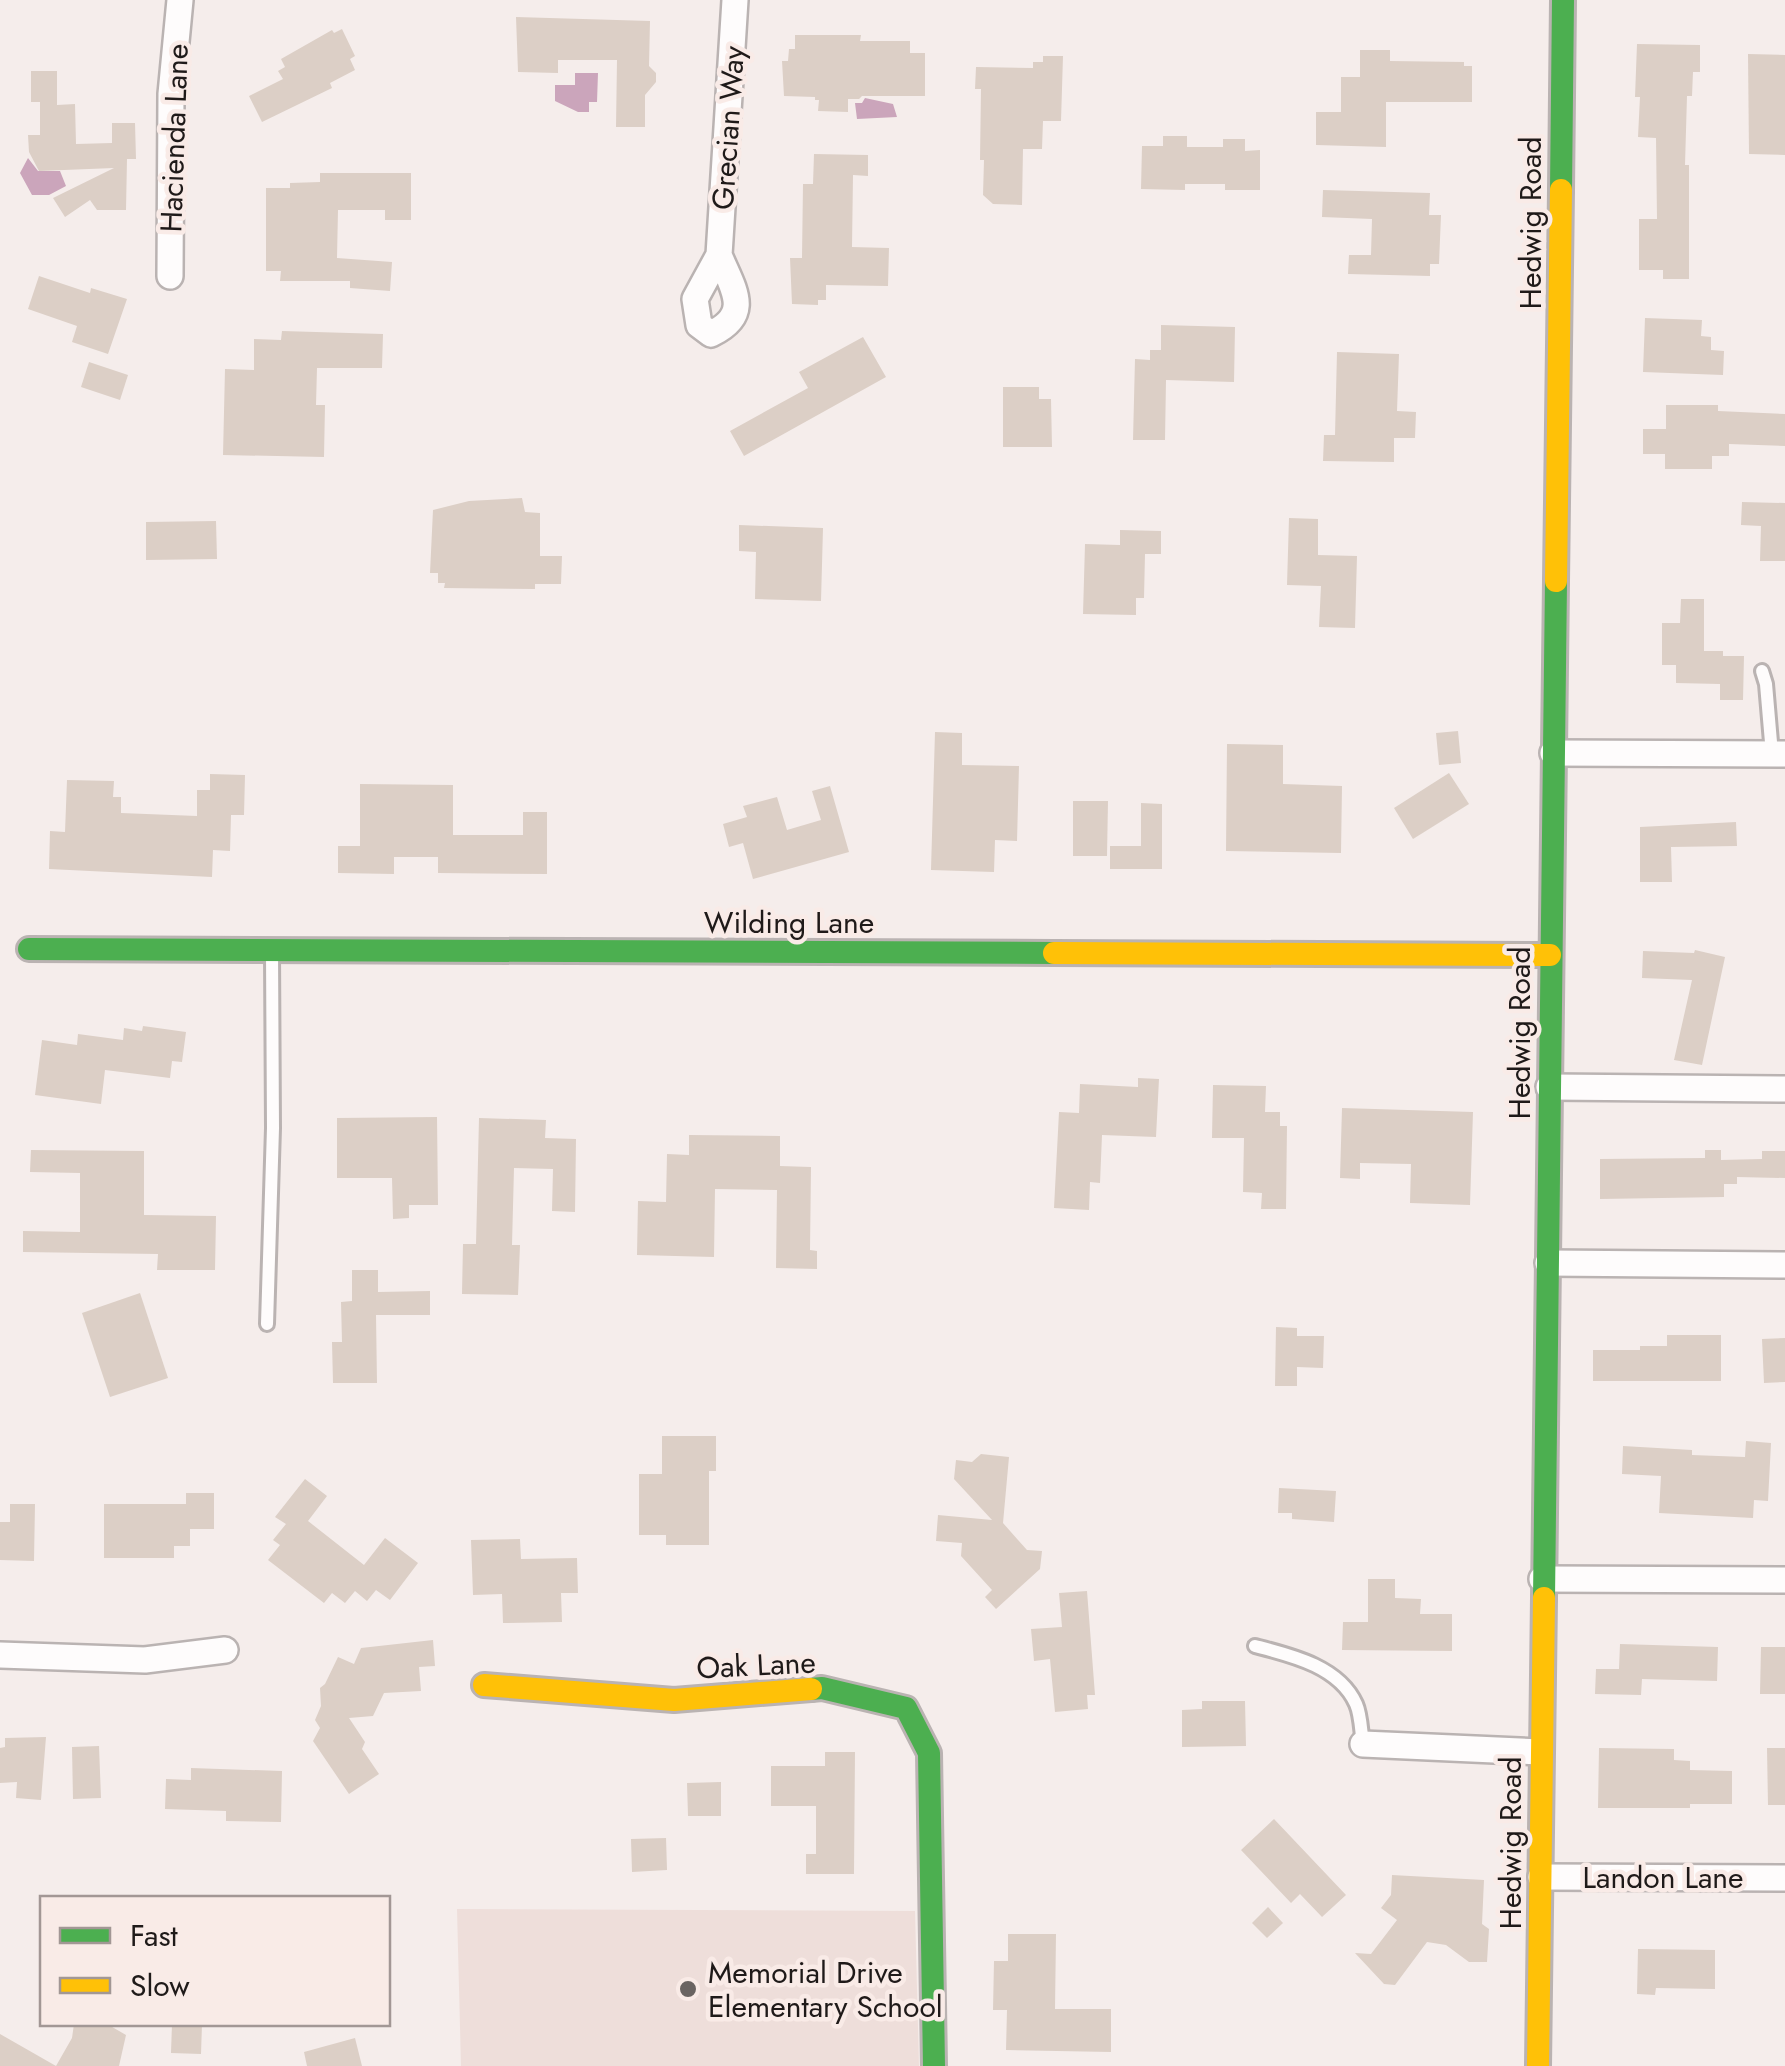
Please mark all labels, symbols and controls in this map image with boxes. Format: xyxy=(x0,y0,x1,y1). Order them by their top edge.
street label: Hacienda Lane xyxy=(149,43,199,233)
street label: Grecian Way xyxy=(701,44,755,211)
street label: Hedwig Road xyxy=(1509,136,1552,310)
street label: Wilding Lane xyxy=(704,901,874,944)
street label: Hedwig Road xyxy=(1498,946,1541,1120)
street label: Oak Lane xyxy=(695,1640,817,1690)
street label: Hedwig Road xyxy=(1489,1756,1532,1930)
street label: Landon Lane xyxy=(1582,1856,1744,1899)
legend xyxy=(40,1896,390,2026)
text: Fast xyxy=(130,1914,179,1957)
place label: Memorial Drive Elementary School xyxy=(708,1951,943,2028)
text: Slow xyxy=(130,1964,190,2007)
marker: Memorial Drive Elementary School xyxy=(677,1978,699,2000)

